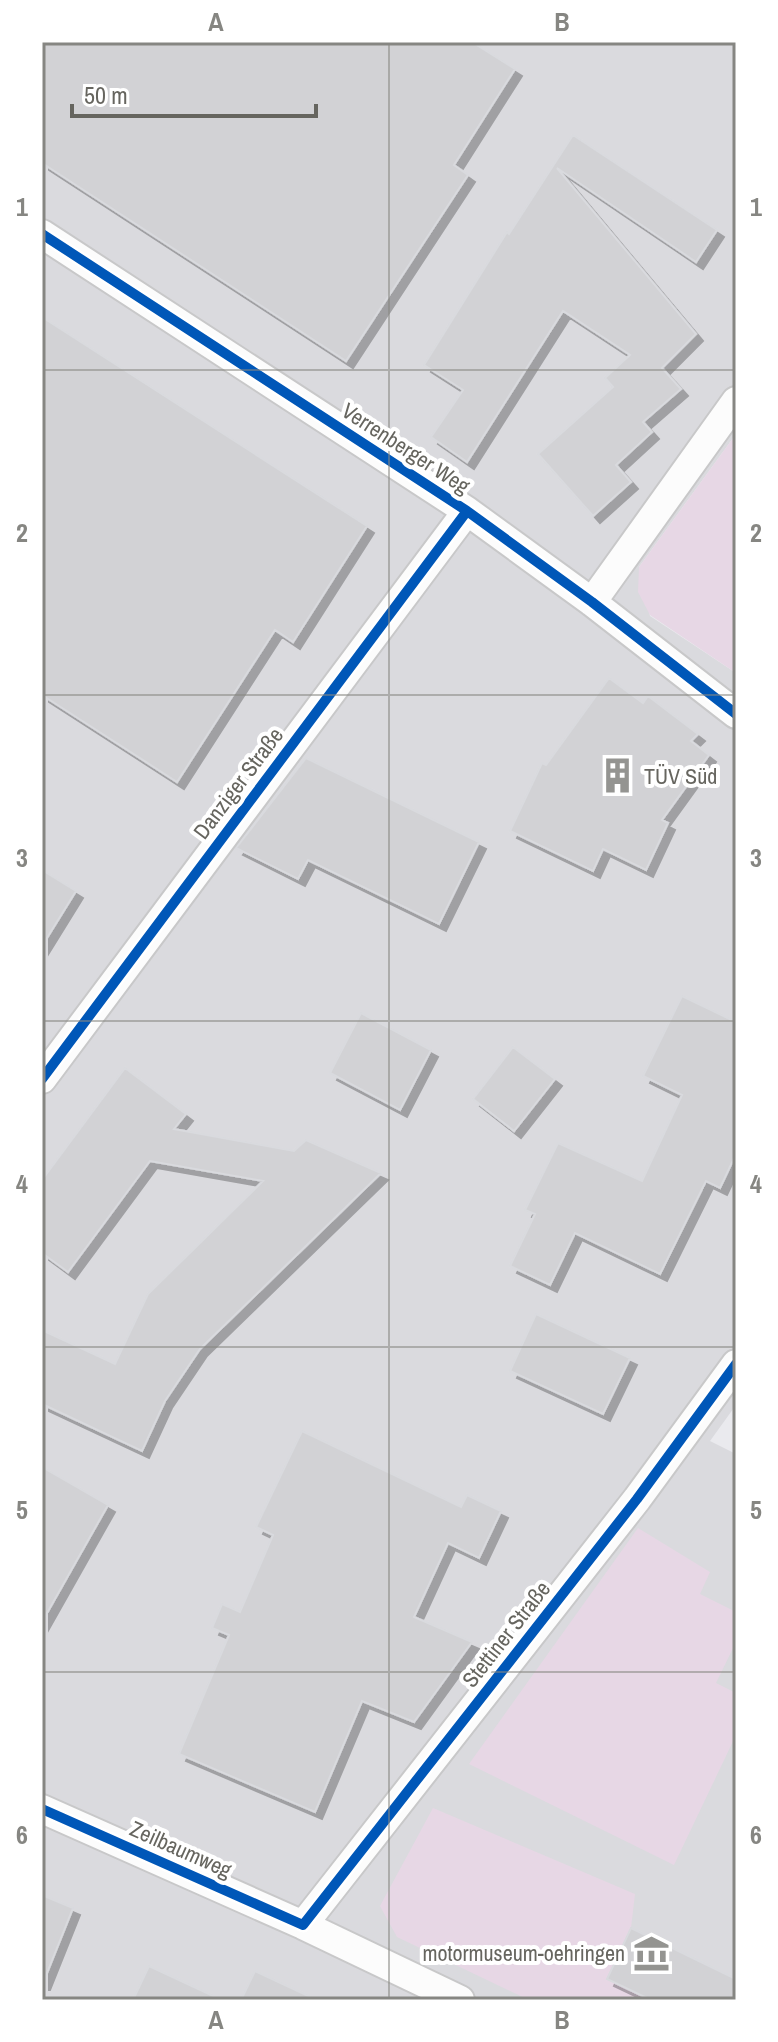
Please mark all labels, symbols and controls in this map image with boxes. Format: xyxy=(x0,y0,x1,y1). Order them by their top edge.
text: A xyxy=(208,4,224,39)
text: B xyxy=(554,4,570,39)
scale bar xyxy=(72,68,316,118)
text: 50 m xyxy=(84,79,128,111)
text: 1 xyxy=(16,189,28,224)
text: 1 xyxy=(750,189,762,224)
street label: Verrenberger Weg xyxy=(336,395,476,501)
text: 2 xyxy=(16,515,28,550)
text: 2 xyxy=(750,515,762,550)
street label: Danziger Straße xyxy=(186,721,290,845)
building icon: TÜV Süd xyxy=(599,757,637,795)
place label: TÜV Süd xyxy=(644,761,717,791)
text: 3 xyxy=(16,840,28,875)
text: 3 xyxy=(750,840,762,875)
text: 4 xyxy=(16,1166,28,1201)
text: 4 xyxy=(750,1166,762,1201)
text: 5 xyxy=(16,1492,28,1527)
text: 5 xyxy=(750,1492,762,1527)
street label: Stettiner Straße xyxy=(455,1575,557,1693)
street label: Zeilbaumweg xyxy=(125,1813,237,1885)
text: 6 xyxy=(16,1817,28,1852)
text: 6 xyxy=(750,1817,762,1852)
museum icon: motormuseum-oehringen xyxy=(632,1934,670,1972)
place label: motormuseum-oehringen xyxy=(422,1938,625,1968)
text: A xyxy=(208,2002,224,2037)
text: B xyxy=(554,2002,570,2037)

